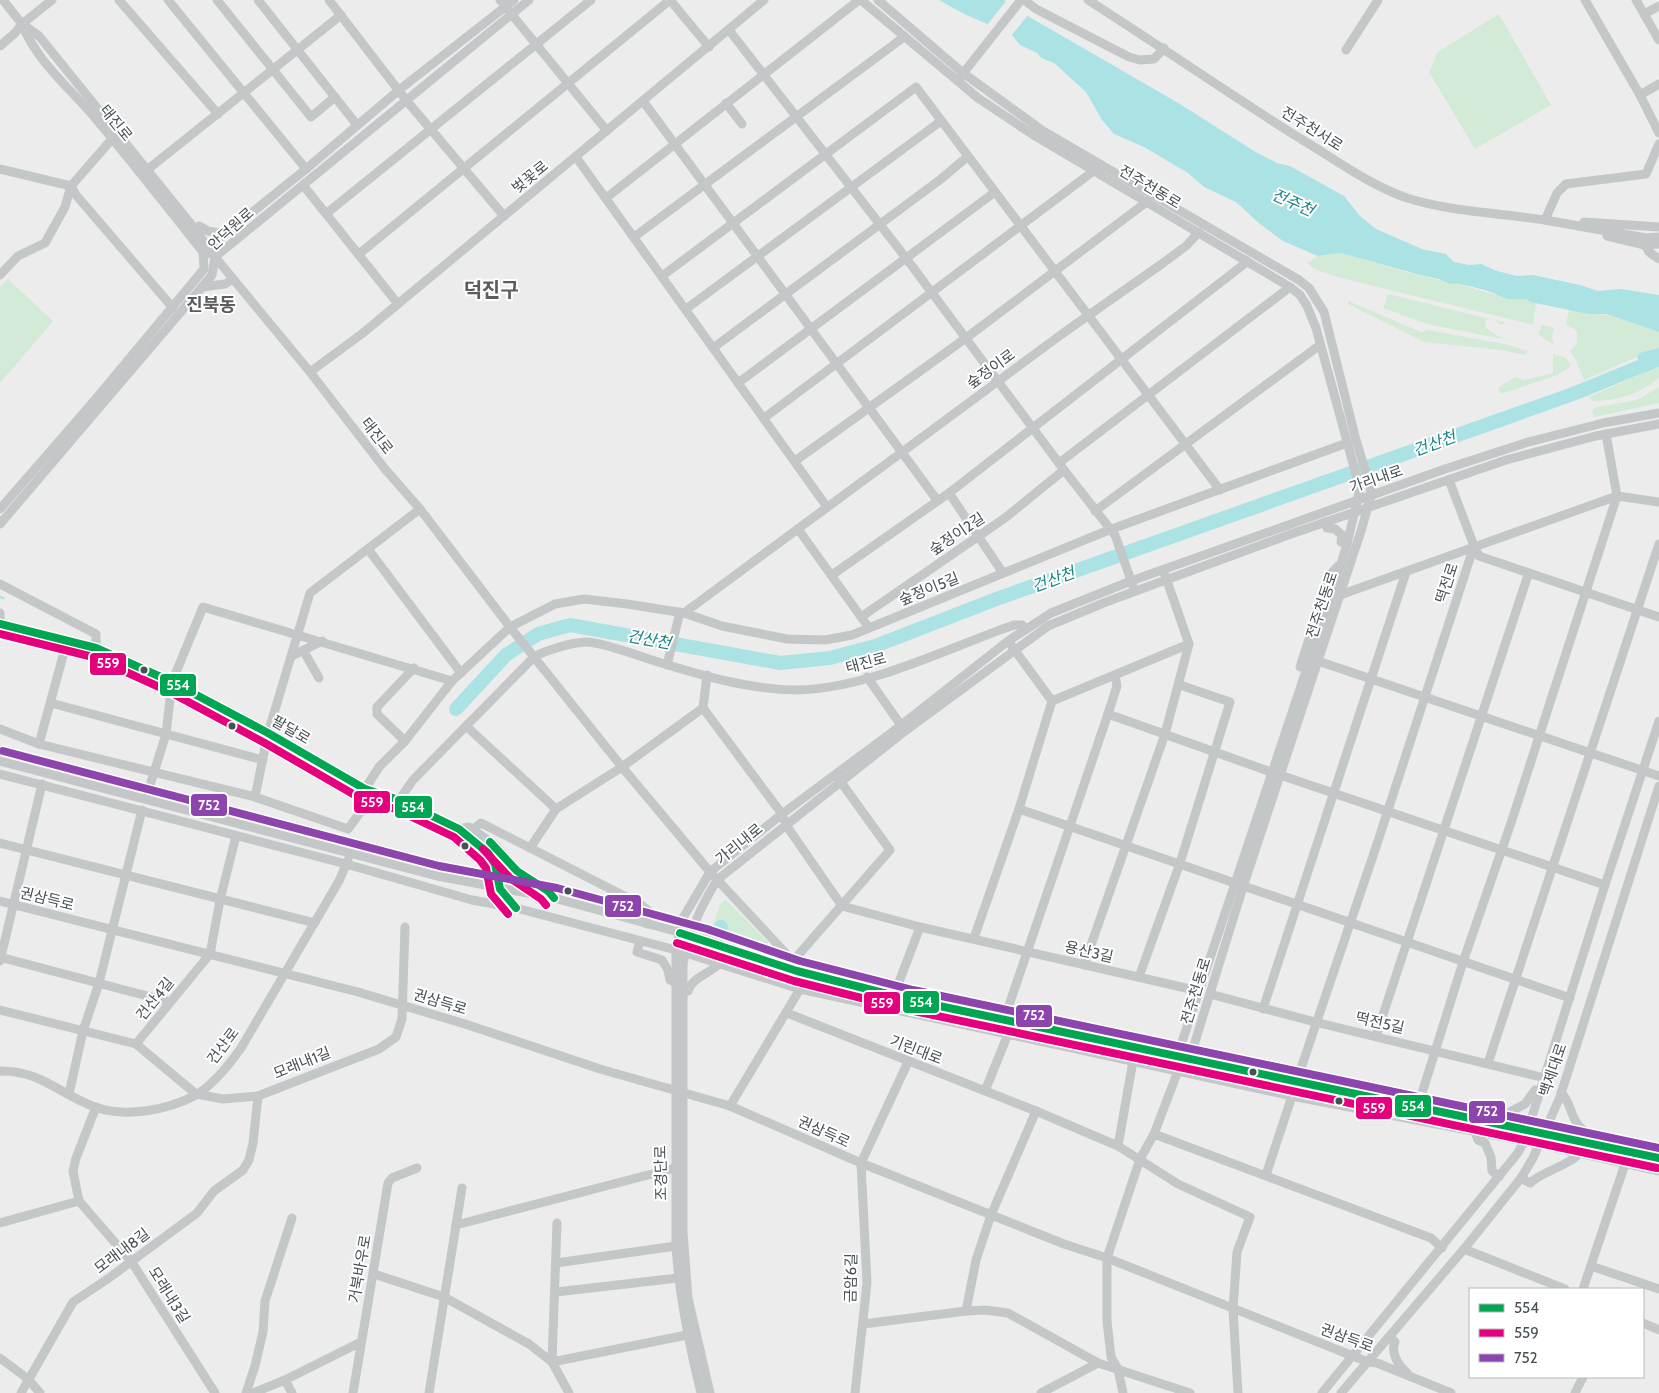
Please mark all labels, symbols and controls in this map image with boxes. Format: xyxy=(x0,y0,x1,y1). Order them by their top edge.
street label: 태진로 xyxy=(96,101,136,145)
street label: 전주천서로 xyxy=(1278,103,1346,155)
street label: 벚꽃로 xyxy=(508,157,552,197)
street label: 전주천동로 xyxy=(1116,162,1184,212)
water label: 전주천 xyxy=(1269,185,1319,221)
street label: 안덕원로 xyxy=(204,204,258,254)
district label: 덕진구 xyxy=(463,278,519,302)
district label: 진북동 xyxy=(186,294,236,316)
street label: 숲정이로 xyxy=(963,345,1019,393)
street label: 태진로 xyxy=(357,414,397,458)
water label: 건산천 xyxy=(1410,426,1460,460)
street label: 가리내로 xyxy=(1347,462,1405,496)
street label: 숲정이2길 xyxy=(926,509,988,559)
street label: 떡전로 xyxy=(1432,561,1462,605)
water label: 건산천 xyxy=(1029,562,1079,596)
street label: 숲정이5길 xyxy=(896,569,962,609)
street label: 전주천동로 xyxy=(1303,569,1341,641)
water label: 건산천 xyxy=(626,626,675,653)
street label: 태진로 xyxy=(844,649,888,677)
line badge: 559 xyxy=(89,652,127,676)
text: 559 xyxy=(97,654,120,672)
unlabelled marker xyxy=(139,665,149,675)
line badge: 554 xyxy=(159,673,197,697)
text: 554 xyxy=(166,676,190,694)
street label: 팔달로 xyxy=(269,712,313,748)
unlabelled marker xyxy=(227,721,237,731)
line badge: 559 xyxy=(353,790,391,814)
line badge: 752 xyxy=(190,793,228,817)
text: 559 xyxy=(361,793,384,811)
line badge: 554 xyxy=(394,795,433,819)
text: 752 xyxy=(198,796,220,814)
text: 554 xyxy=(401,798,425,816)
street label: 가리내로 xyxy=(712,820,766,868)
unlabelled marker xyxy=(460,841,470,851)
street label: 권삼득로 xyxy=(18,884,76,914)
unlabelled marker xyxy=(563,886,573,896)
line badge: 752 xyxy=(604,894,642,918)
text: 752 xyxy=(612,897,634,915)
street label: 용산3길 xyxy=(1063,938,1115,966)
street label: 전주천동로 xyxy=(1177,955,1215,1027)
street label: 건산4길 xyxy=(132,974,178,1024)
street label: 권삼득로 xyxy=(411,985,469,1019)
line badge: 554 xyxy=(902,990,940,1014)
line badge: 559 xyxy=(863,991,901,1015)
text: 554 xyxy=(909,993,933,1011)
text: 559 xyxy=(871,994,894,1012)
line badge: 752 xyxy=(1015,1004,1053,1028)
text: 752 xyxy=(1023,1006,1045,1024)
street label: 떡전5길 xyxy=(1354,1009,1406,1037)
street label: 건산로 xyxy=(203,1024,243,1068)
street label: 기린대로 xyxy=(887,1032,945,1068)
street label: 백제대로 xyxy=(1536,1041,1570,1099)
street label: 모래내1길 xyxy=(271,1043,333,1083)
unlabelled marker xyxy=(1248,1067,1258,1077)
line badge: 554 xyxy=(1394,1094,1432,1118)
unlabelled marker xyxy=(1334,1096,1344,1106)
line badge: 559 xyxy=(1355,1096,1393,1120)
text: 554 xyxy=(1401,1097,1425,1115)
text: 559 xyxy=(1363,1099,1386,1117)
line badge: 752 xyxy=(1468,1100,1506,1124)
text: 752 xyxy=(1476,1102,1498,1120)
street label: 권삼득로 xyxy=(795,1113,853,1151)
street label: 조경단로 xyxy=(652,1145,670,1201)
street label: 모래내8길 xyxy=(91,1224,153,1278)
street label: 거북바우로 xyxy=(345,1233,375,1305)
street label: 금암6길 xyxy=(842,1253,860,1303)
street label: 모래내3길 xyxy=(145,1263,193,1327)
legend xyxy=(1469,1288,1644,1378)
text: 554 xyxy=(1514,1299,1539,1317)
street label: 권삼득로 xyxy=(1318,1320,1376,1356)
text: 559 xyxy=(1514,1324,1539,1342)
text: 752 xyxy=(1514,1349,1538,1367)

